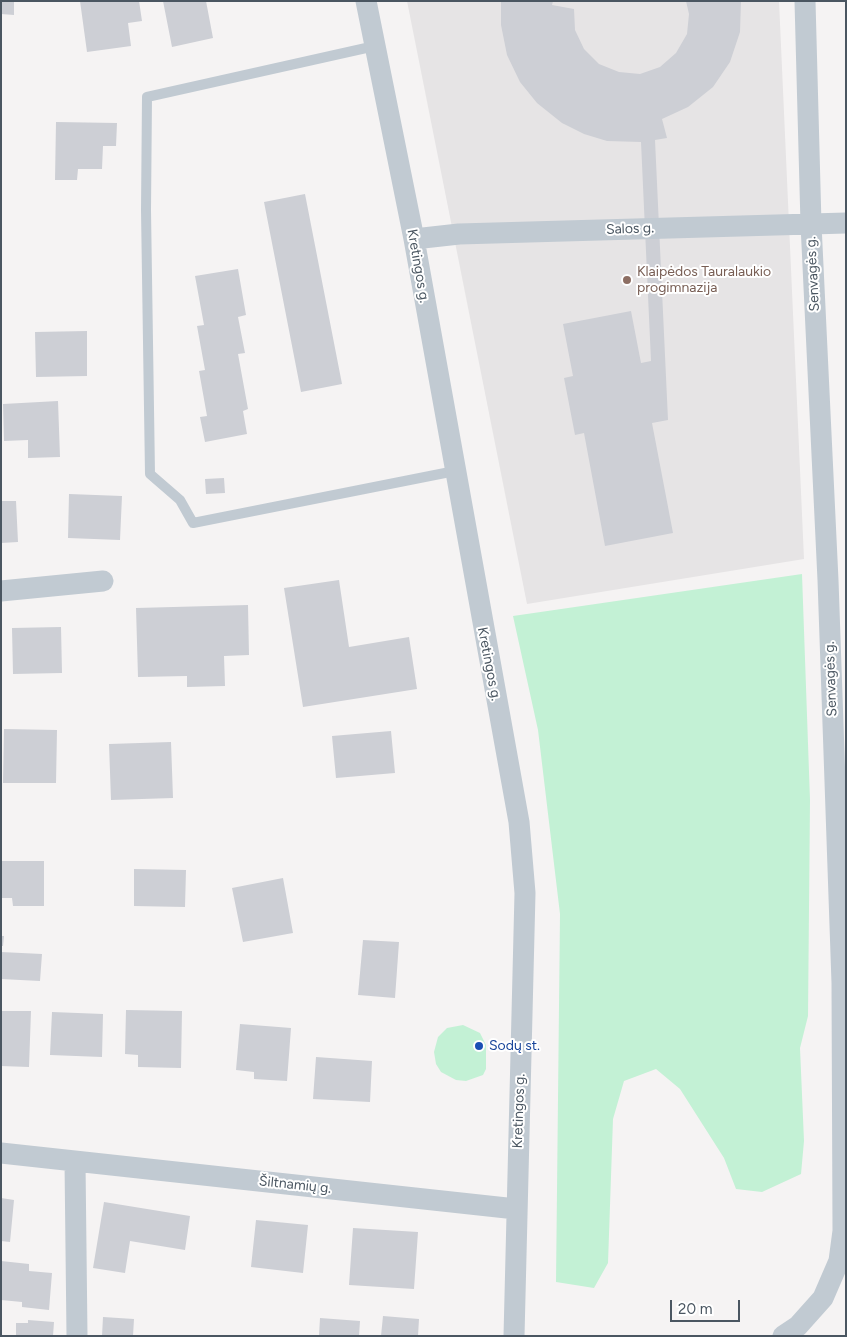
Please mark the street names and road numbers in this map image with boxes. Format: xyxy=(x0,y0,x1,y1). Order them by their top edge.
street label: Salos g. xyxy=(606,220,654,238)
street label: Kretingos g. xyxy=(403,228,433,304)
street label: Senvagės g. xyxy=(803,236,823,312)
street label: Kretingos g. xyxy=(474,626,504,702)
street label: Senvagės g. xyxy=(821,641,841,717)
street label: Kretingos g. xyxy=(509,1073,529,1149)
street label: Šiltnamių g. xyxy=(258,1173,332,1197)

